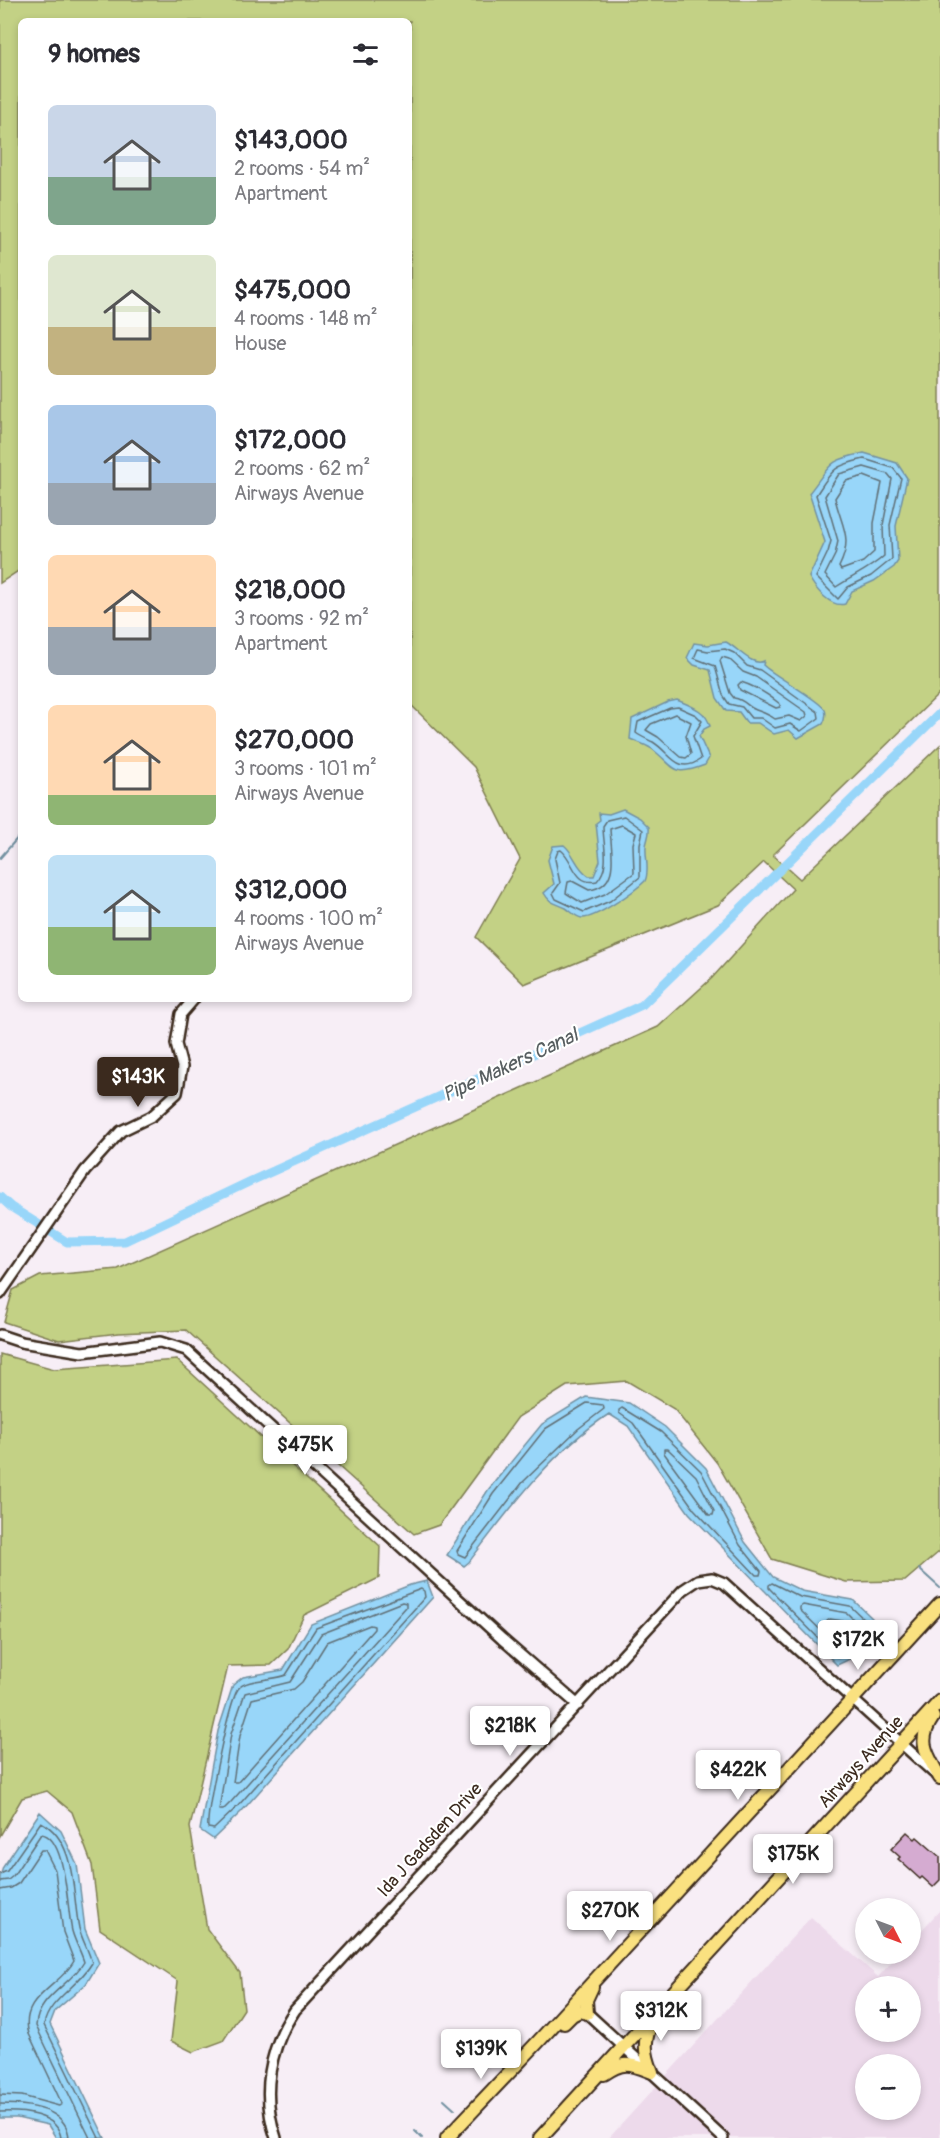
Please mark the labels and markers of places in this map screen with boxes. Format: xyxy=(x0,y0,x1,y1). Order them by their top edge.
pin: $143K xyxy=(96,1057,180,1108)
pin: $475K xyxy=(263,1425,347,1476)
pin: $172K xyxy=(816,1620,900,1671)
pin: $218K xyxy=(468,1706,552,1757)
pin: $422K xyxy=(696,1750,780,1801)
pin: $175K xyxy=(751,1834,835,1885)
pin: $270K xyxy=(568,1891,652,1942)
pin: $312K xyxy=(619,1991,703,2042)
pin: $139K xyxy=(439,2029,523,2080)

